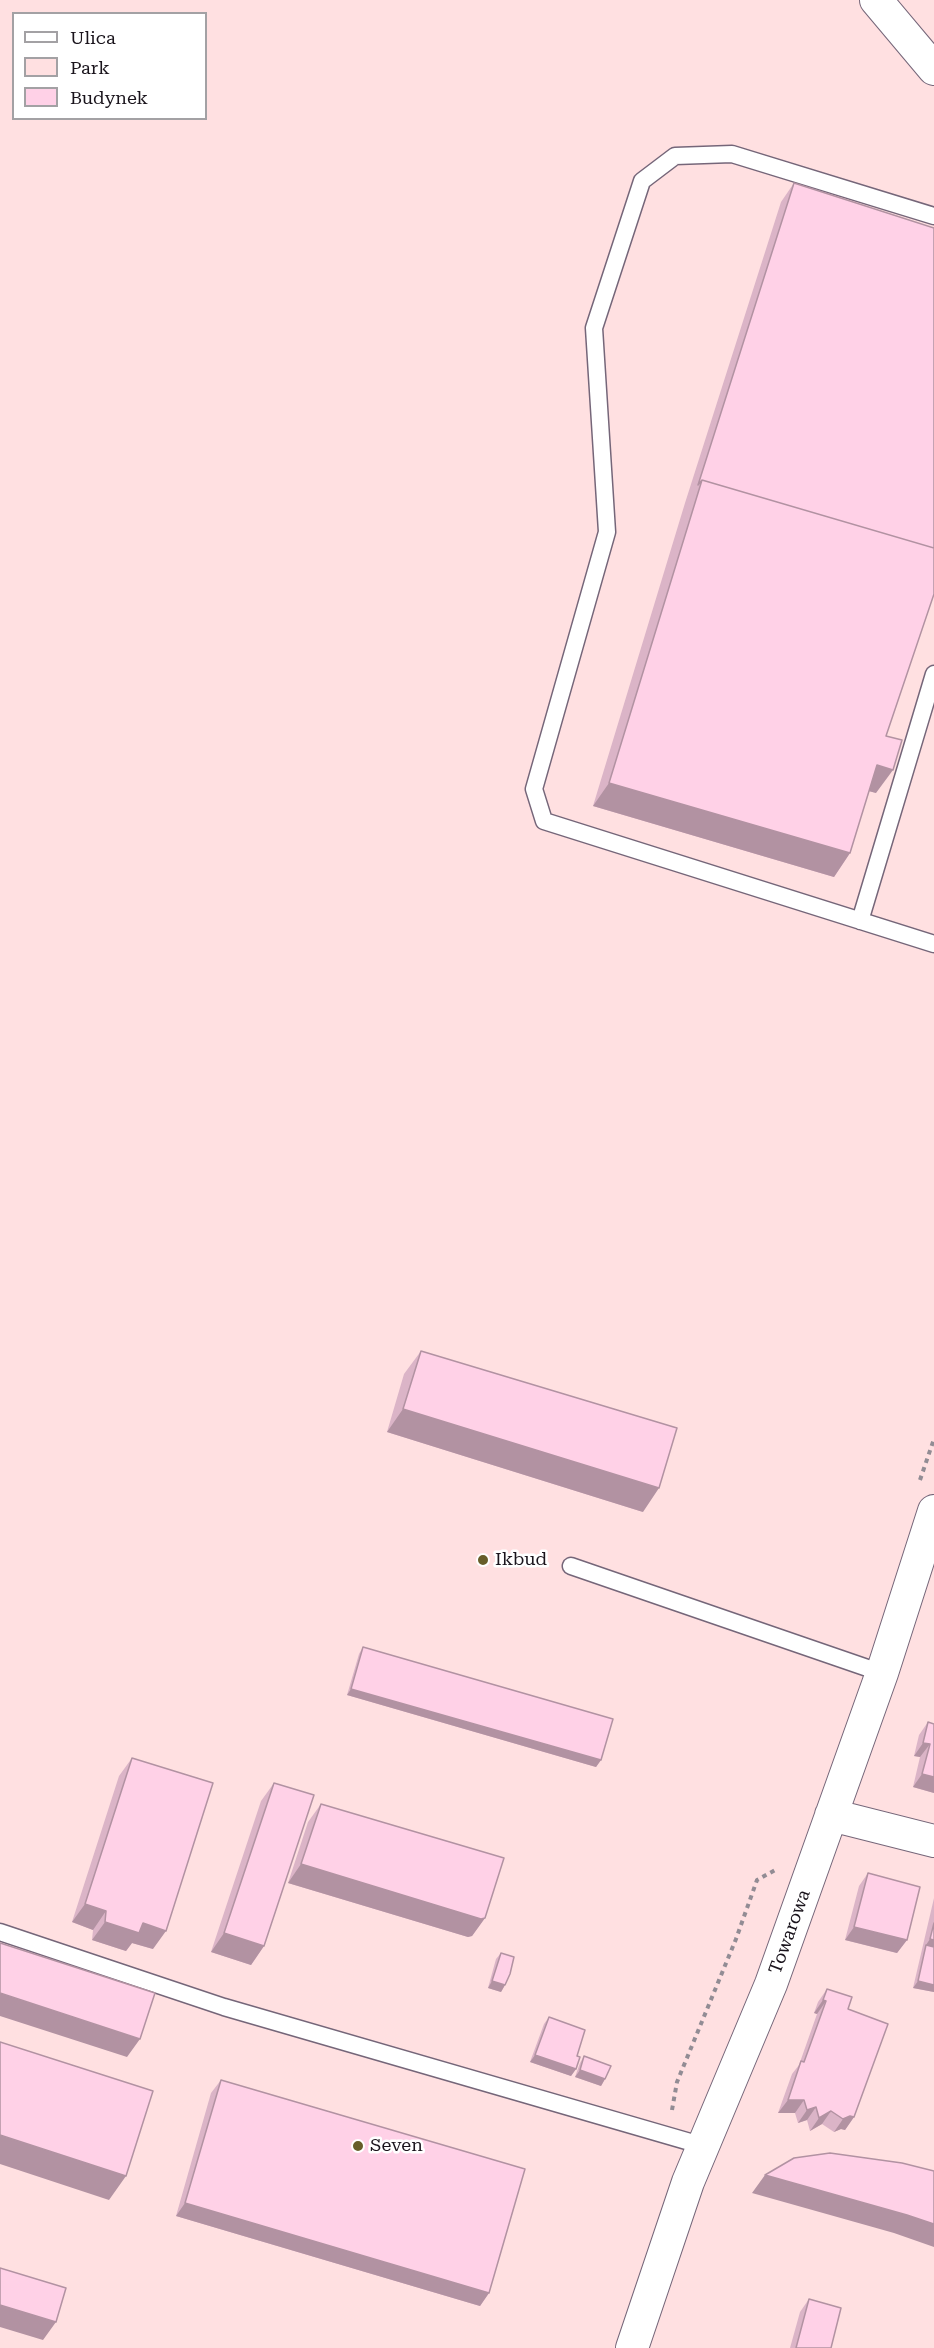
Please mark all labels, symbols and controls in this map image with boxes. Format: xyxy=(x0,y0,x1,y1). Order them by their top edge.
legend xyxy=(12,12,207,120)
text: Ulica xyxy=(70,27,116,48)
text: Park xyxy=(70,57,110,78)
text: Budynek xyxy=(70,87,148,108)
place label: Ikbud xyxy=(495,1549,547,1571)
marker: Ikbud xyxy=(476,1553,490,1567)
street label: Towarowa xyxy=(765,1887,815,1977)
place label: Seven xyxy=(370,2135,423,2157)
marker: Seven xyxy=(351,2139,365,2153)

